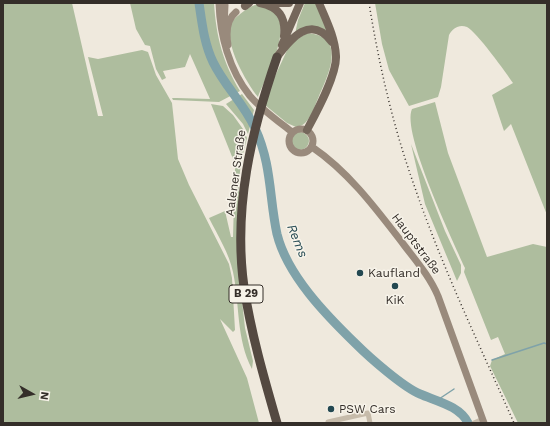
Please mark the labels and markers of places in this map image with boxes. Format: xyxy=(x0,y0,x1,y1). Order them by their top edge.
place label: Kaufland xyxy=(368,266,420,280)
marker: Kaufland xyxy=(355,268,365,278)
marker: KiK xyxy=(390,281,400,291)
place label: KiK xyxy=(386,293,404,307)
place label: PSW Cars xyxy=(339,402,396,416)
marker: PSW Cars xyxy=(326,404,336,414)

